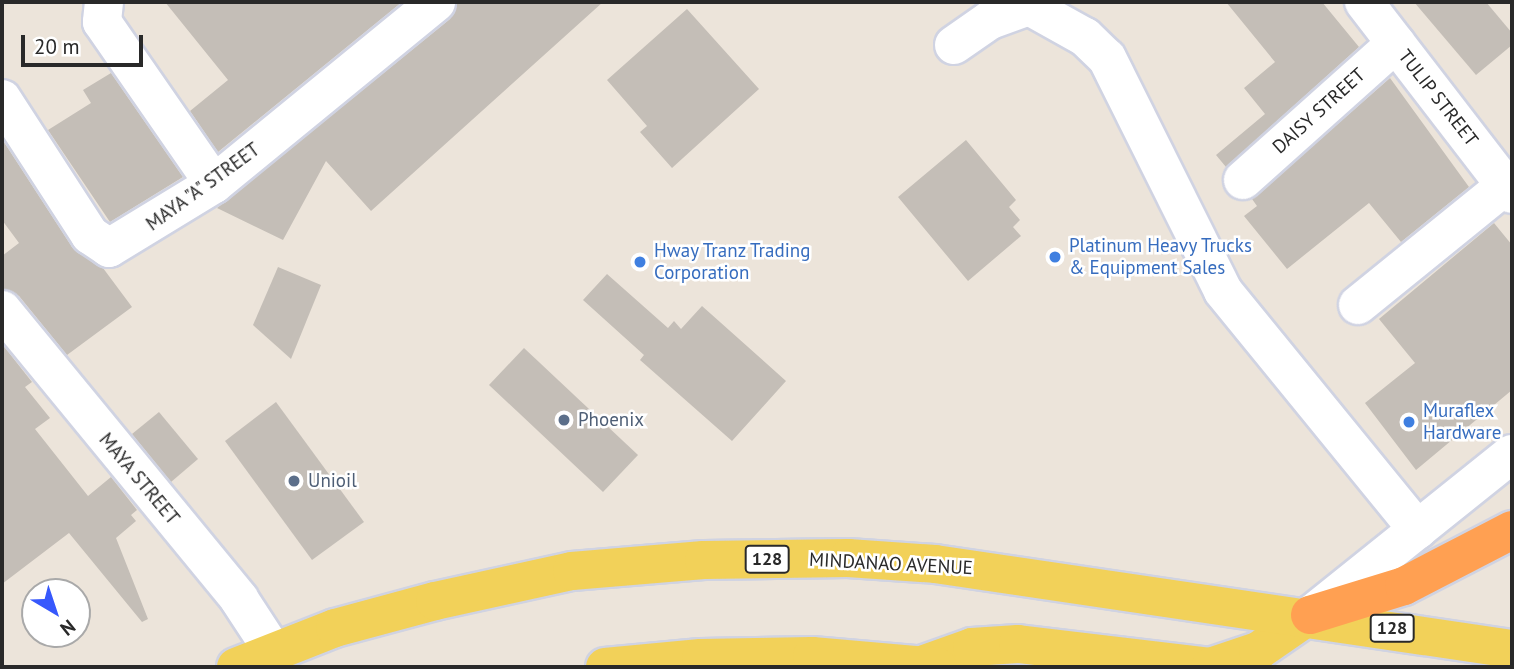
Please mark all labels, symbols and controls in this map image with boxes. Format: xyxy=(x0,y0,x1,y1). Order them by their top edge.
scale bar xyxy=(24,21,147,65)
text: 20 m xyxy=(34,33,80,60)
street label: TULIP STREET xyxy=(1393,45,1483,151)
street label: DAISY STREET xyxy=(1268,63,1370,159)
street label: MAYA "A" STREET xyxy=(140,137,266,237)
place label: Platinum Heavy Trucks & Equipment Sales xyxy=(1069,235,1253,279)
place label: Hway Tranz Trading Corporation xyxy=(654,240,813,284)
marker: Platinum Heavy Trucks & Equipment Sales xyxy=(1047,249,1063,265)
marker: Hway Tranz Trading Corporation xyxy=(632,254,648,270)
place label: Muraflex Hardware xyxy=(1423,400,1501,444)
place label: Phoenix xyxy=(578,409,644,431)
marker: Phoenix xyxy=(556,412,572,428)
marker: Muraflex Hardware xyxy=(1401,414,1417,430)
street label: MAYA STREET xyxy=(94,428,184,530)
place label: Unioil xyxy=(308,470,357,492)
marker: Unioil xyxy=(286,473,302,489)
road number: 128 xyxy=(744,544,790,574)
street label: MINDANAO AVENUE xyxy=(808,548,974,580)
north arrow xyxy=(21,578,91,648)
road number: 128 xyxy=(1369,614,1415,642)
text: N xyxy=(56,615,80,641)

